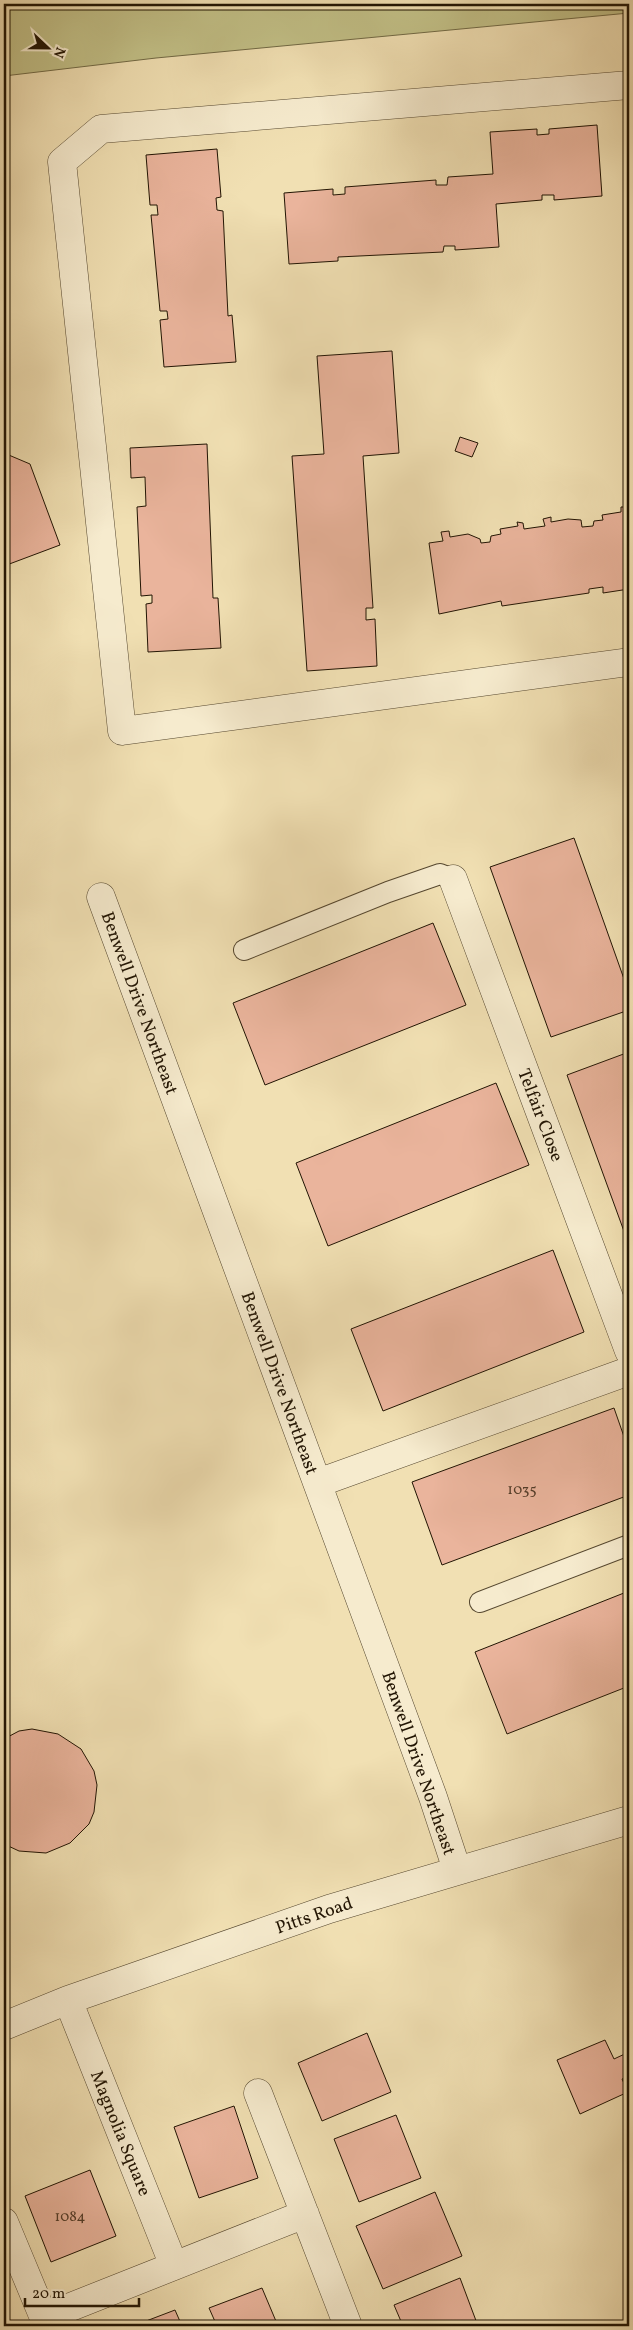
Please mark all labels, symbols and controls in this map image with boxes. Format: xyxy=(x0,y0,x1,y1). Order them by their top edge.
north arrow xyxy=(22,22,72,72)
text: N xyxy=(48,44,69,61)
street label: Benwell Drive Northeast xyxy=(94,909,183,1098)
street label: Telfair Close xyxy=(510,1065,569,1166)
street label: Benwell Drive Northeast xyxy=(234,1289,323,1478)
house number: 1035 xyxy=(507,1480,537,1501)
street label: Benwell Drive Northeast xyxy=(374,1668,461,1859)
street label: Pitts Road xyxy=(272,1892,357,1941)
street label: Magnolia Square xyxy=(83,2067,156,2200)
house number: 1084 xyxy=(55,2207,86,2228)
scale bar xyxy=(25,2275,139,2307)
text: 20 m xyxy=(32,2284,65,2305)

